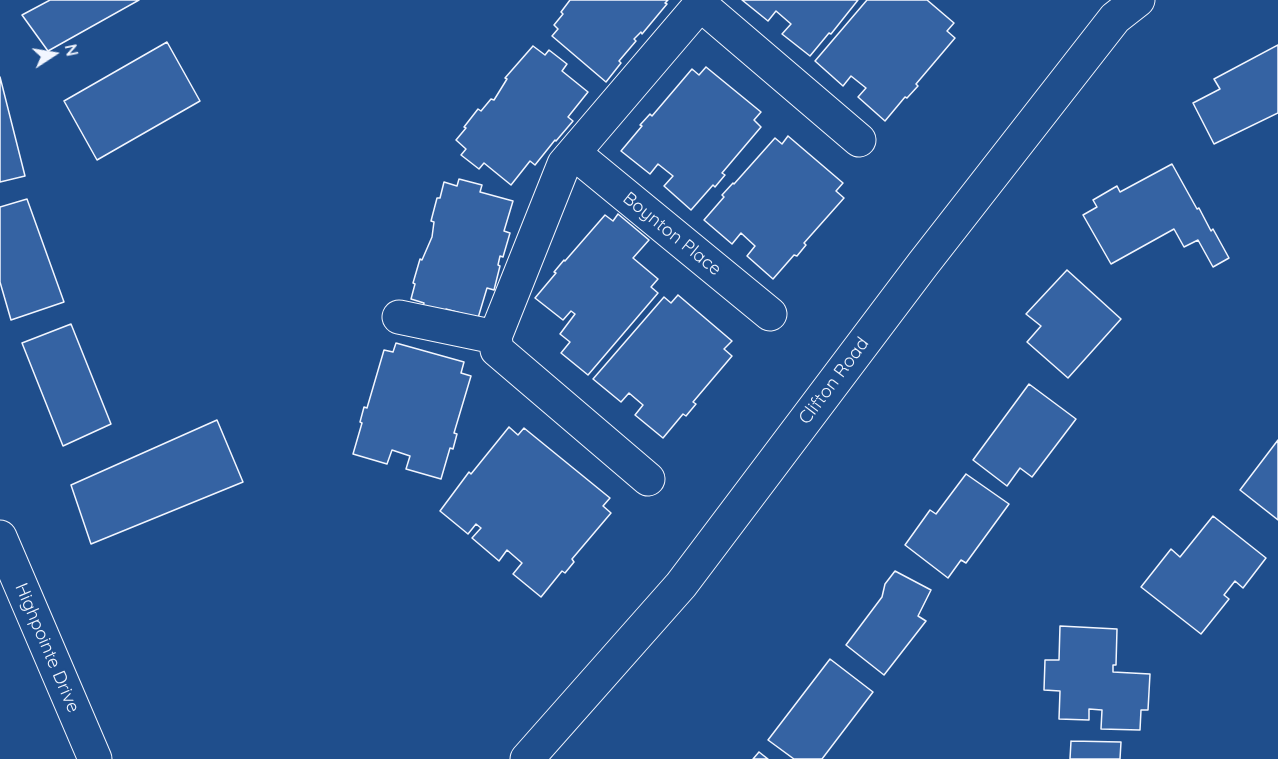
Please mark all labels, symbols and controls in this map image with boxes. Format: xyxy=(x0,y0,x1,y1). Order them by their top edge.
north arrow xyxy=(24,24,84,84)
text: N xyxy=(61,42,83,58)
street label: Boynton Place xyxy=(618,188,726,280)
street label: Clifton Road xyxy=(794,333,874,429)
street label: Highpointe Drive xyxy=(10,580,84,716)

